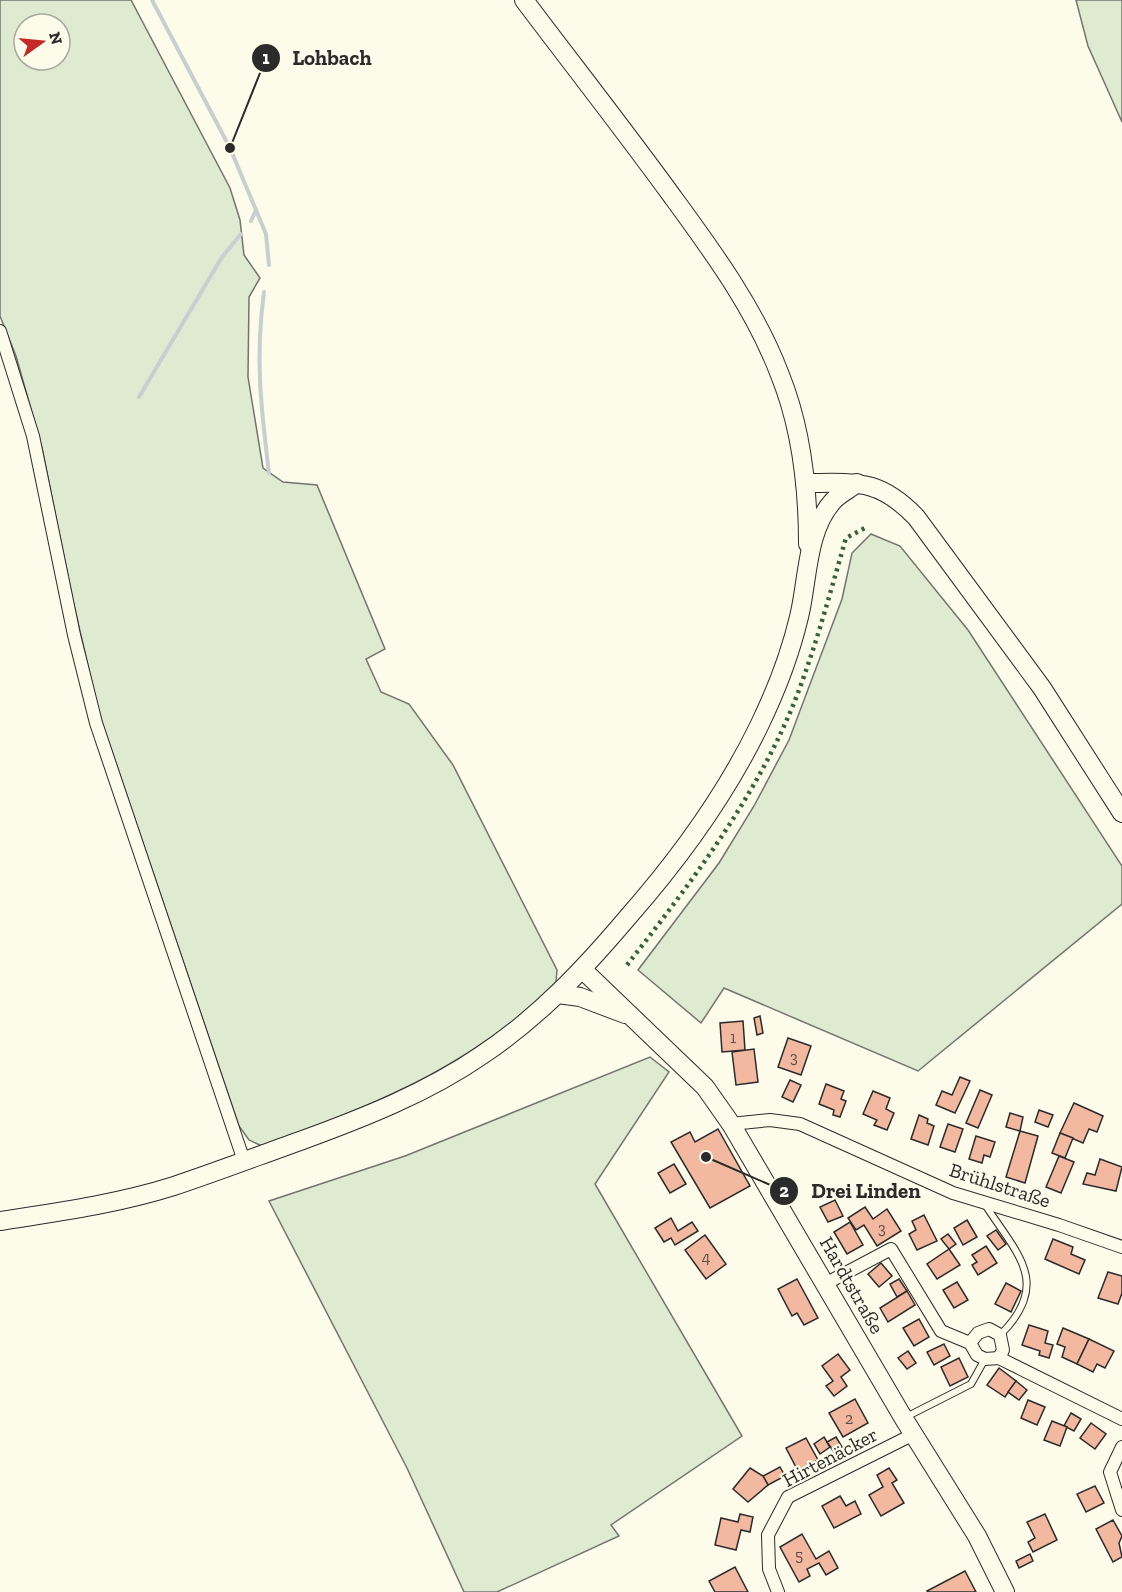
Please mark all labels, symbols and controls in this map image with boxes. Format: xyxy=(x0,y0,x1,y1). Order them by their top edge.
north arrow xyxy=(12,12,72,72)
text: N xyxy=(45,30,67,47)
callout: Lohbach xyxy=(251,39,384,78)
text: Lohbach xyxy=(292,45,372,70)
text: 1 xyxy=(262,47,270,69)
house number: 1 xyxy=(730,1028,736,1047)
house number: 3 xyxy=(790,1048,798,1067)
street label: Brühlstraße xyxy=(946,1157,1054,1213)
callout: Drei Linden xyxy=(769,1171,933,1210)
text: Drei Linden xyxy=(811,1178,921,1203)
text: 2 xyxy=(779,1180,789,1202)
house number: 3 xyxy=(878,1219,886,1238)
street label: Hardtstraße xyxy=(815,1232,889,1338)
house number: 4 xyxy=(702,1248,711,1267)
house number: 2 xyxy=(845,1409,853,1428)
street label: Hirtenäcker xyxy=(778,1422,882,1492)
house number: 5 xyxy=(795,1546,803,1565)

